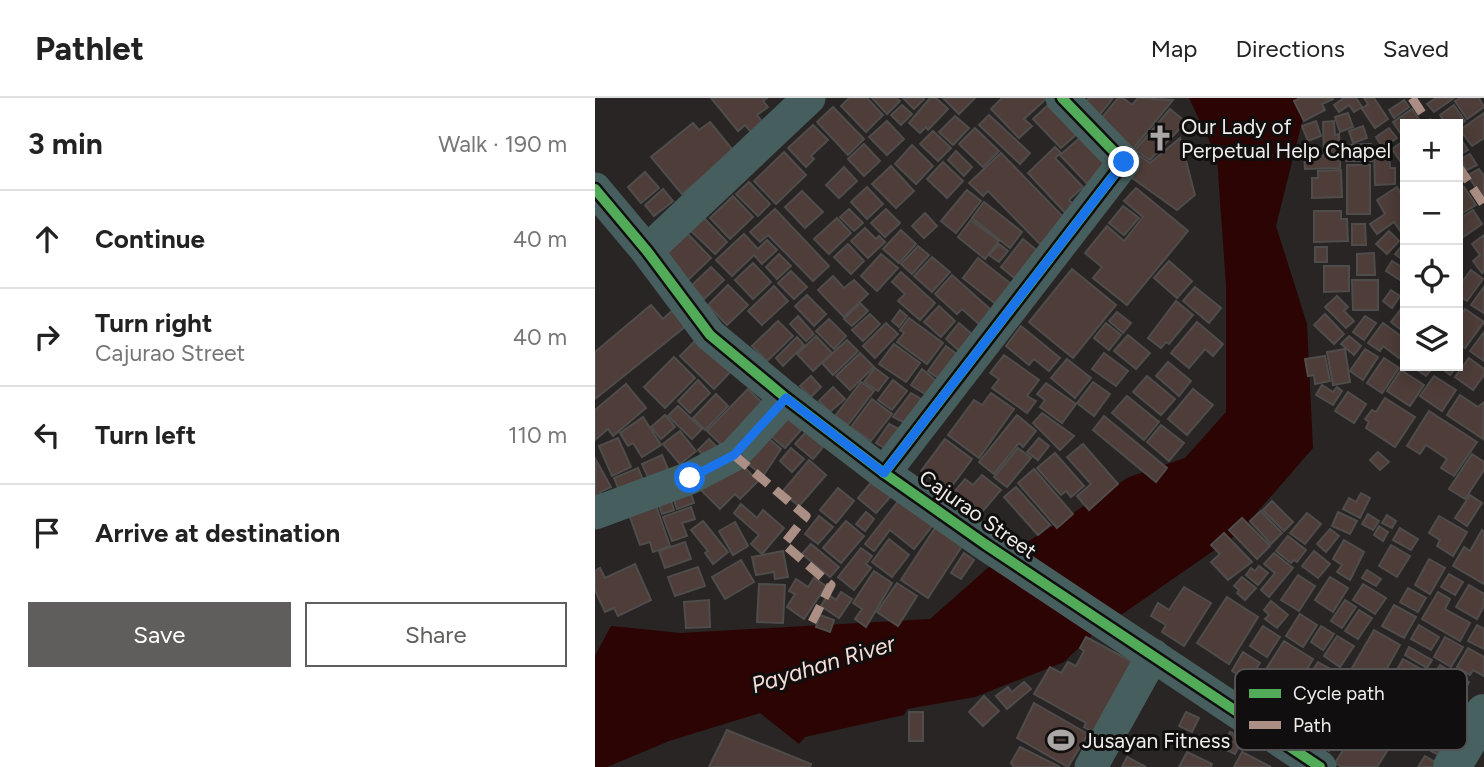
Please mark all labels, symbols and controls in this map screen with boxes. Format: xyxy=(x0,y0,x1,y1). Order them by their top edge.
text: Pathlet xyxy=(35,29,144,68)
text: Map xyxy=(1151,34,1197,63)
text: Directions xyxy=(1235,34,1345,63)
text: Saved xyxy=(1383,34,1449,63)
place label: Our Lady of Perpetual Help Chapel xyxy=(1181,114,1391,163)
map controls xyxy=(1400,119,1463,371)
button: + xyxy=(1400,119,1463,182)
church icon: Our Lady of Perpetual Help Chapel xyxy=(1145,123,1175,153)
text: 3 min xyxy=(28,125,103,162)
text: Walk · 190 m xyxy=(438,130,567,158)
route end xyxy=(1108,146,1139,177)
button: − xyxy=(1400,182,1463,245)
icon: ahead xyxy=(28,220,66,258)
text: Continue xyxy=(95,223,205,255)
text: 40 m xyxy=(513,225,567,253)
button: locate xyxy=(1400,245,1463,308)
text: Turn right xyxy=(95,307,212,339)
button: layers xyxy=(1400,308,1463,371)
icon: right xyxy=(28,318,66,356)
text: 40 m xyxy=(513,323,567,351)
text: Cajurao Street xyxy=(95,339,245,367)
icon: left xyxy=(28,416,66,454)
text: Turn left xyxy=(95,419,196,451)
text: 110 m xyxy=(508,421,567,449)
route start xyxy=(674,462,705,493)
street label: Cajurao Street xyxy=(915,464,1041,564)
icon: arrive xyxy=(28,514,66,552)
text: Arrive at destination xyxy=(95,517,340,549)
button: Save xyxy=(28,602,291,667)
button: Share xyxy=(305,602,567,667)
water label: Payahan River xyxy=(748,629,899,699)
legend xyxy=(1235,669,1467,750)
text: Cycle path xyxy=(1293,682,1385,705)
text: Path xyxy=(1293,714,1331,737)
sports icon: Jusayan Fitness xyxy=(1046,725,1076,755)
place label: Jusayan Fitness xyxy=(1082,728,1230,753)

